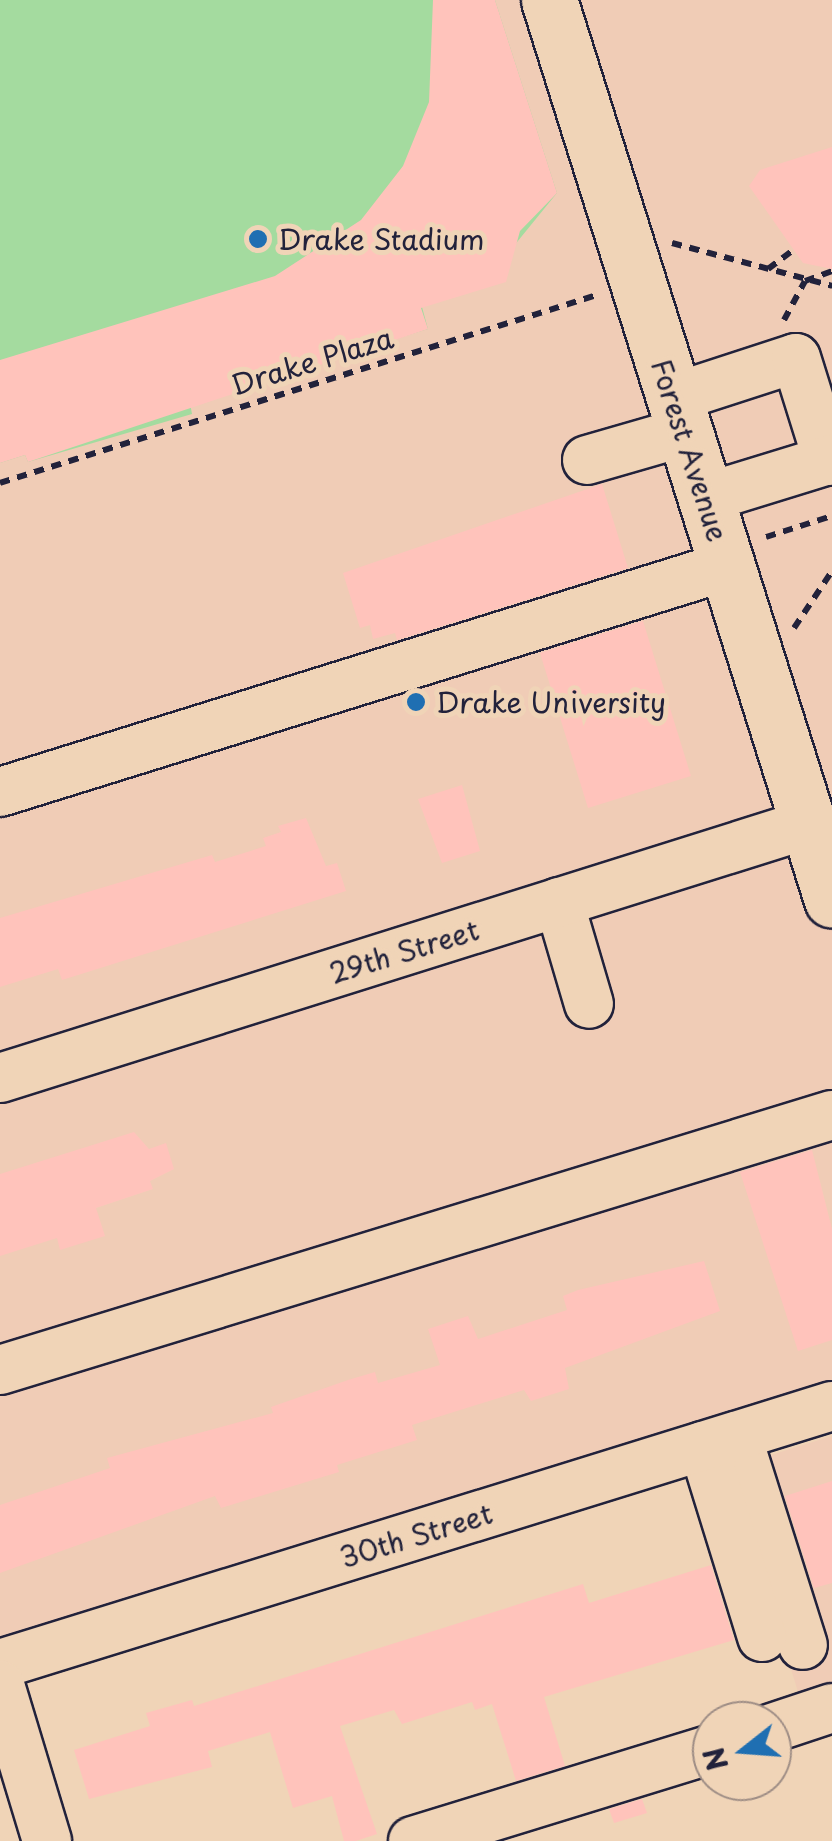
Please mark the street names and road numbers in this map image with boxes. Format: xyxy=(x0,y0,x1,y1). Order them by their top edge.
street label: Drake Plaza xyxy=(227,321,397,401)
street label: Forest Avenue xyxy=(645,355,735,545)
street label: 29th Street xyxy=(325,912,483,990)
street label: 30th Street xyxy=(335,1496,497,1574)

